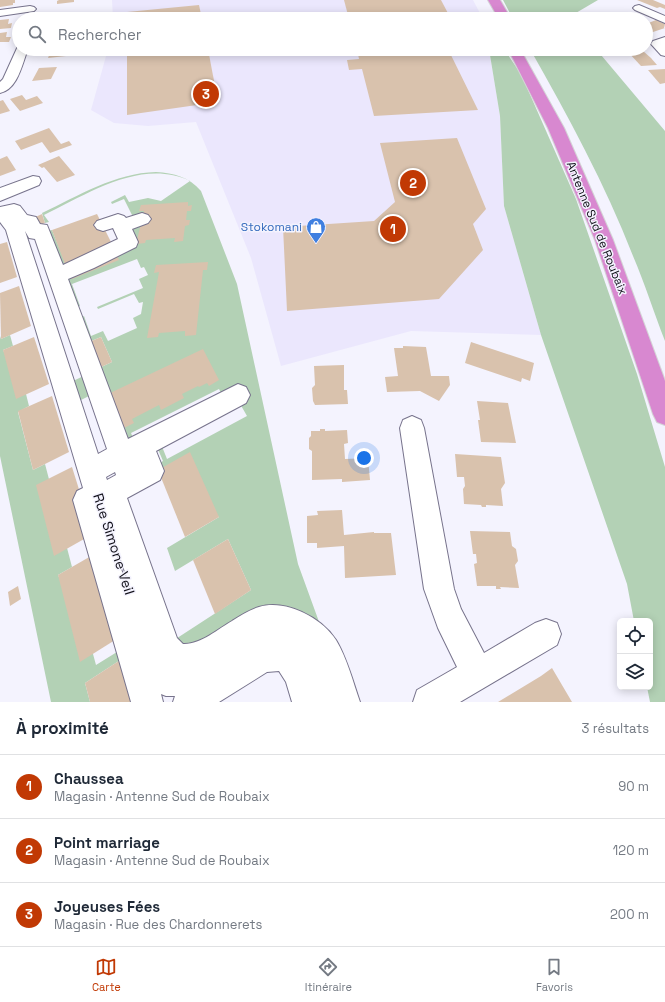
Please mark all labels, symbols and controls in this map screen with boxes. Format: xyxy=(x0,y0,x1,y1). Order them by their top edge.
search box xyxy=(12,12,653,56)
icon: search xyxy=(26,23,48,45)
text: Rechercher xyxy=(58,25,141,44)
pin: 3 xyxy=(193,79,219,109)
street label: Antenne Sud de Roubaix xyxy=(563,159,631,297)
pin: 2 xyxy=(400,168,426,198)
pin: 1 xyxy=(380,214,406,244)
shop icon: Stokomani xyxy=(305,216,327,244)
place label: Stokomani xyxy=(241,219,302,235)
your location xyxy=(354,448,374,468)
street label: Rue Simone Veil xyxy=(89,491,139,597)
map controls xyxy=(617,618,653,690)
button: locate xyxy=(617,618,653,654)
button: layers xyxy=(617,654,653,690)
text: À proximité xyxy=(16,717,109,739)
text: 3 résultats xyxy=(582,720,649,737)
text: Chaussea xyxy=(54,769,124,788)
text: 1 xyxy=(26,778,32,795)
text: 90 m xyxy=(618,778,649,795)
text: Magasin · Antenne Sud de Roubaix xyxy=(54,788,270,805)
text: Point marriage xyxy=(54,833,160,852)
text: 2 xyxy=(25,842,33,859)
text: 120 m xyxy=(613,842,649,859)
text: Magasin · Antenne Sud de Roubaix xyxy=(54,852,270,869)
text: Joyeuses Fées xyxy=(54,897,160,916)
text: 3 xyxy=(25,906,33,923)
text: 200 m xyxy=(610,906,649,923)
text: Magasin · Rue des Chardonnerets xyxy=(54,916,262,933)
tab: Carte xyxy=(92,956,121,994)
tab: Itinéraire xyxy=(305,956,352,994)
tab: Favoris xyxy=(536,956,573,994)

